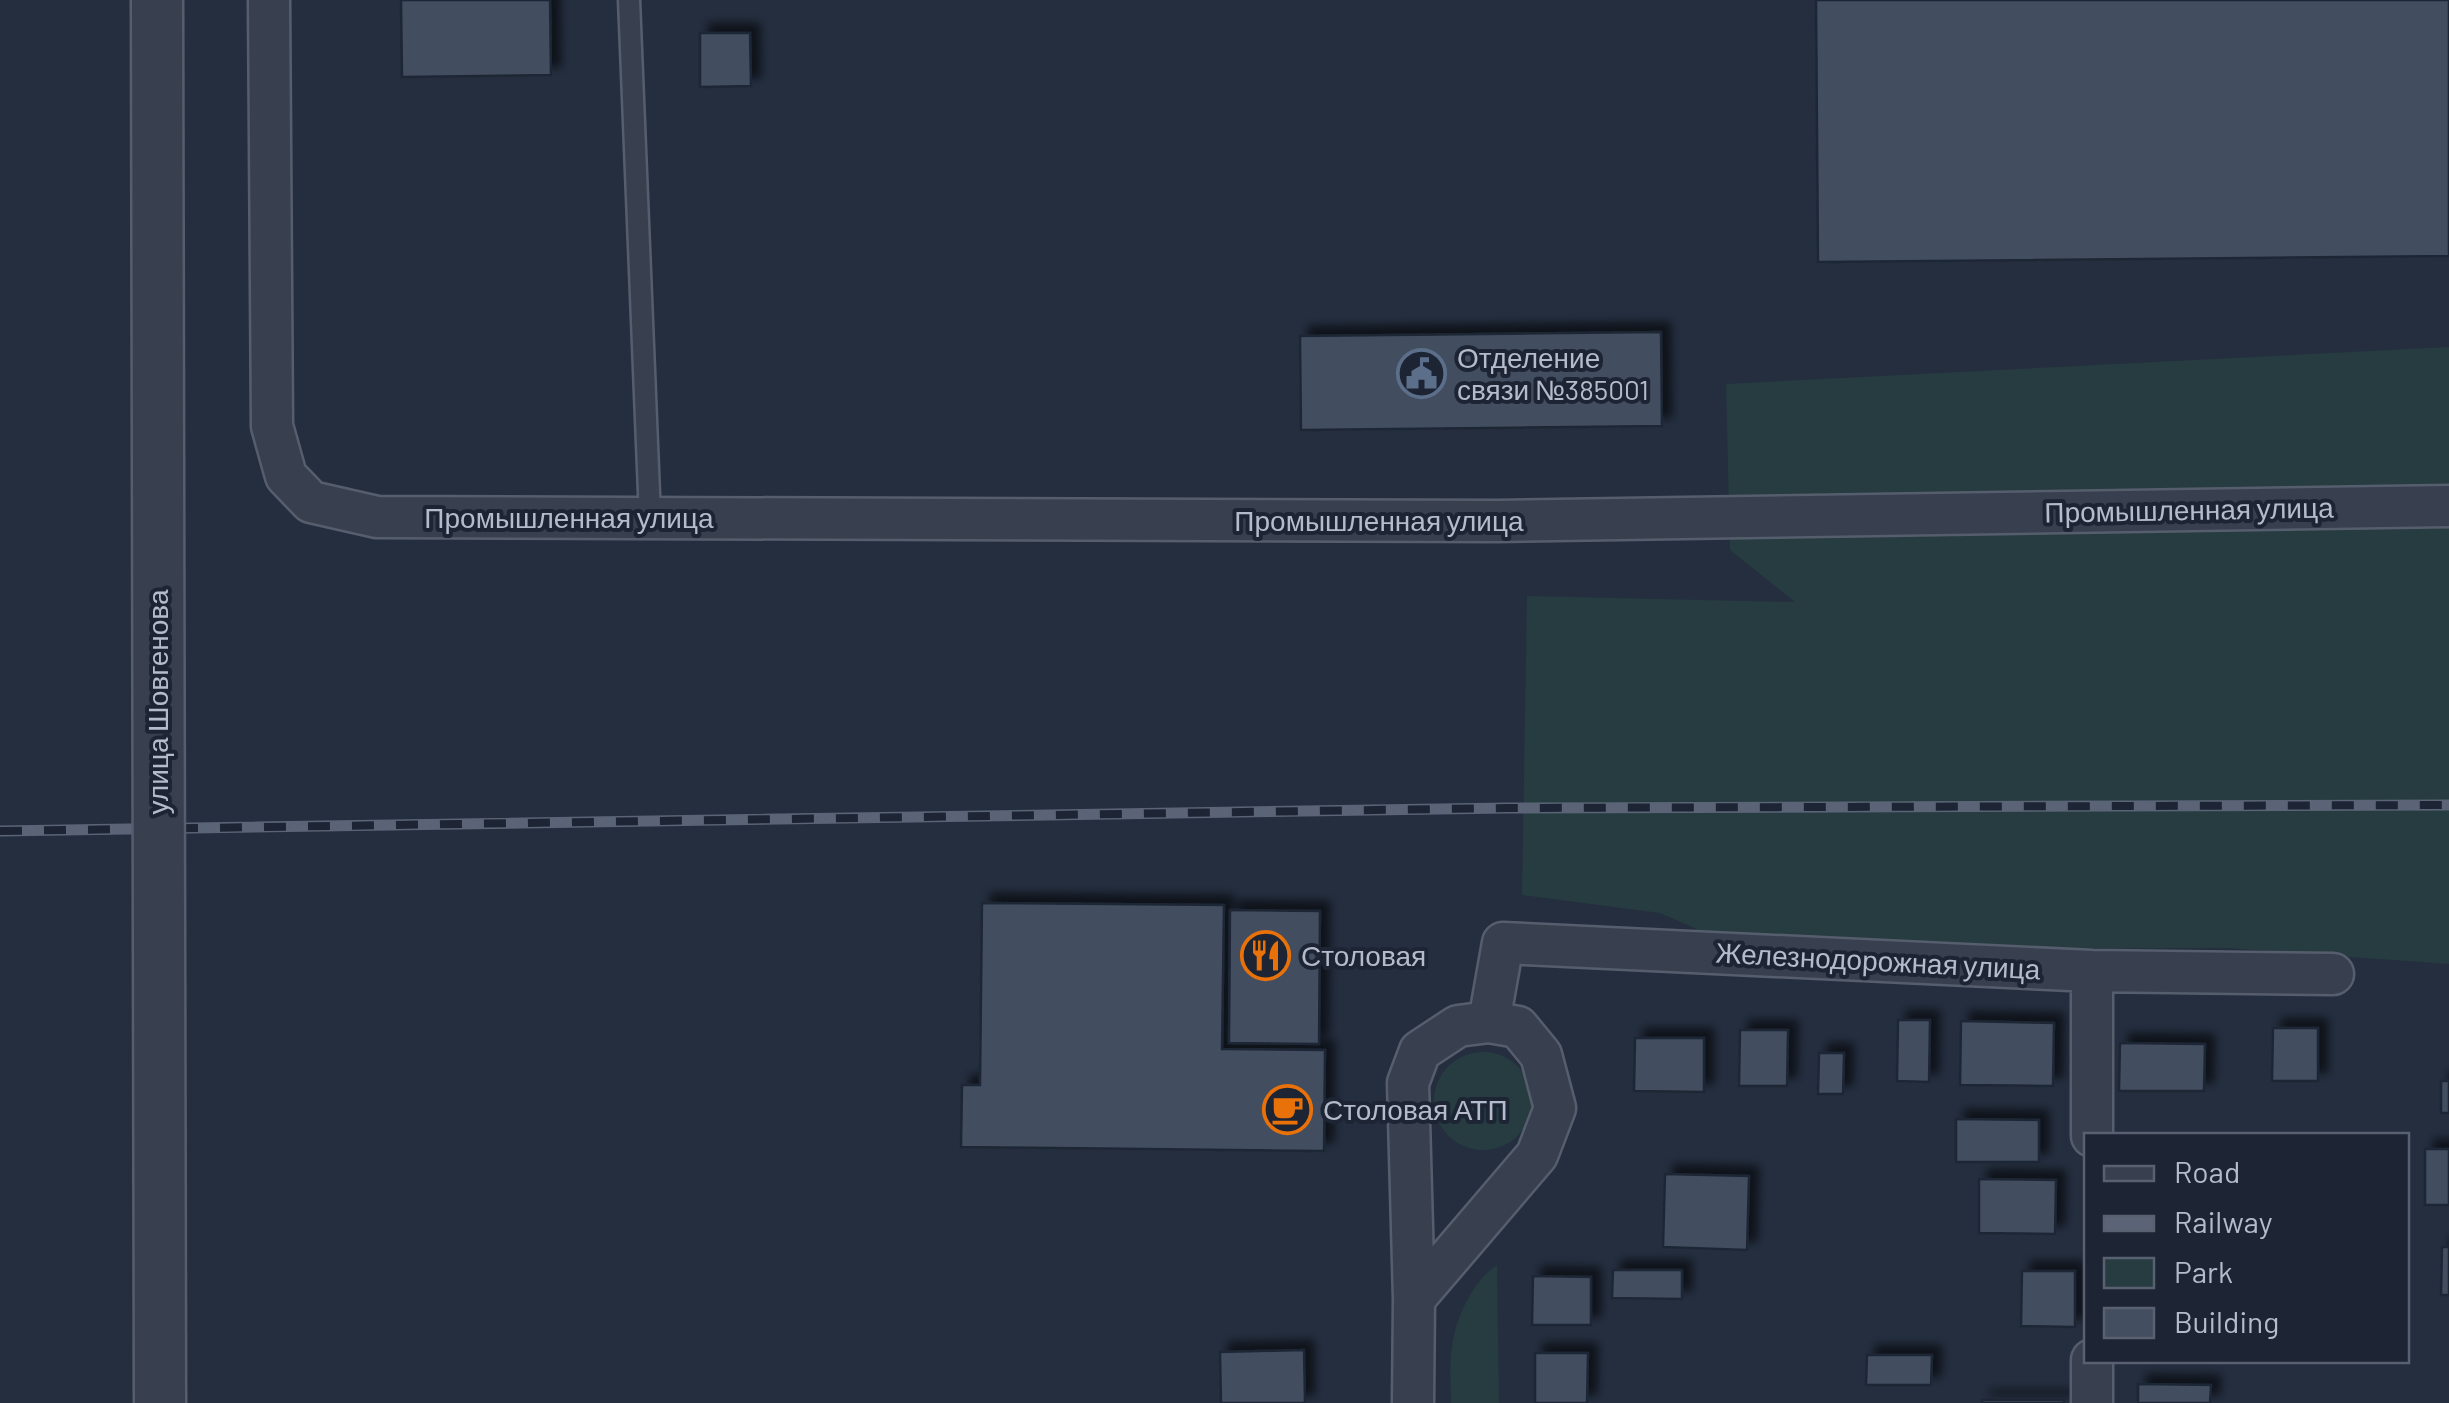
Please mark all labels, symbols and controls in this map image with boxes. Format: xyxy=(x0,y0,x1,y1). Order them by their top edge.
place label: Отделение связи №385001 xyxy=(1457,340,1649,406)
public building icon: Отделение связи №385001 xyxy=(1396,348,1448,400)
street label: Промышленная улица xyxy=(2044,489,2334,529)
street label: Промышленная улица xyxy=(424,500,714,534)
street label: Промышленная улица xyxy=(1234,503,1524,537)
street label: улица Шовгенова xyxy=(140,589,174,815)
restaurant icon: Столовая xyxy=(1240,930,1292,982)
street label: Железнодорожная улица xyxy=(1715,935,2042,986)
place label: Столовая xyxy=(1301,938,1426,972)
cafe icon: Столовая АТП xyxy=(1262,1084,1314,1136)
place label: Столовая АТП xyxy=(1323,1092,1508,1126)
legend xyxy=(2084,1133,2409,1363)
text: Road xyxy=(2174,1153,2240,1189)
text: Railway xyxy=(2174,1203,2273,1239)
text: Park xyxy=(2174,1253,2233,1289)
text: Building xyxy=(2174,1303,2279,1339)

